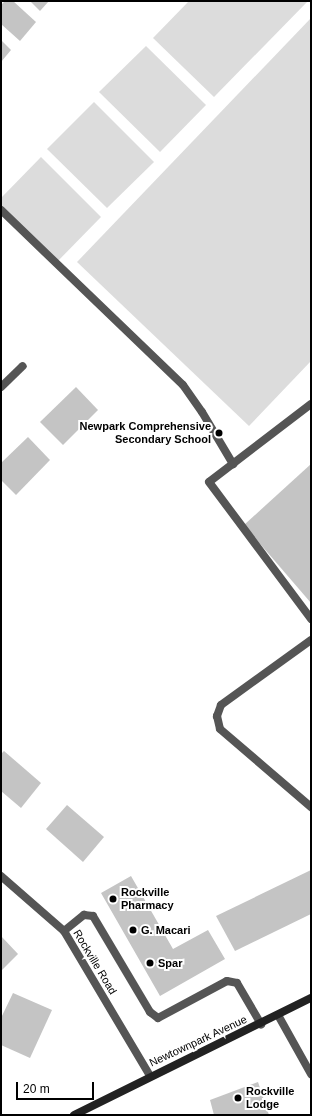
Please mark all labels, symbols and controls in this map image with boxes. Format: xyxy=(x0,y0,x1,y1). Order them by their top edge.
place label: Newpark Comprehensive Secondary School xyxy=(80,420,211,446)
marker: Newpark Comprehensive Secondary School xyxy=(214,428,224,438)
place label: Rockville Pharmacy xyxy=(121,886,174,912)
marker: Rockville Pharmacy xyxy=(108,894,118,904)
place label: G. Macari xyxy=(141,923,191,937)
marker: G. Macari xyxy=(128,925,138,935)
street label: Rockville Road xyxy=(70,927,120,997)
place label: Spar xyxy=(158,956,182,970)
marker: Spar xyxy=(145,958,155,968)
street label: Newtownpark Avenue xyxy=(147,1012,249,1070)
scale bar xyxy=(18,1074,96,1100)
text: 20 m xyxy=(23,1082,50,1096)
place label: Rockville Lodge xyxy=(246,1085,294,1111)
marker: Rockville Lodge xyxy=(233,1093,243,1103)

